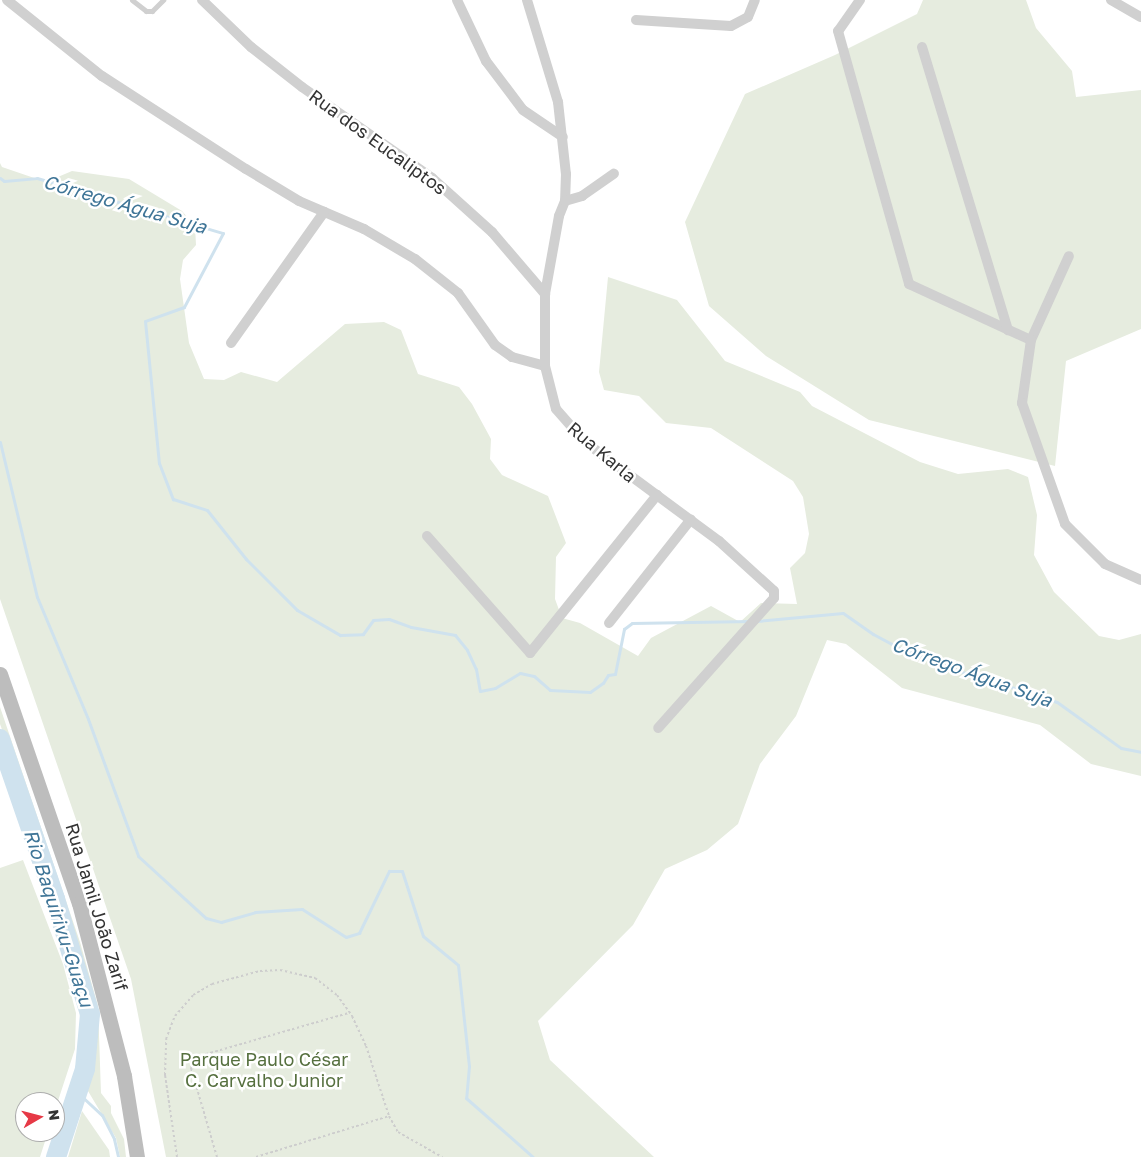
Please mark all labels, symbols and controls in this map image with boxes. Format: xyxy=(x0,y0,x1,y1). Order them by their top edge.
street label: Rua dos Eucaliptos xyxy=(305,85,451,199)
water label: Córrego Água Suja xyxy=(41,170,209,238)
street label: Rua Karla xyxy=(563,417,641,487)
water label: Córrego Água Suja xyxy=(889,632,1055,712)
street label: Rua Jamil João Zarif xyxy=(61,821,133,993)
water label: Rio Baquirivu-Guaçu xyxy=(20,826,98,1010)
park label: Parque Paulo César C. Carvalho Junior xyxy=(180,1049,348,1092)
north arrow xyxy=(15,1092,65,1142)
text: N xyxy=(45,1109,64,1121)

